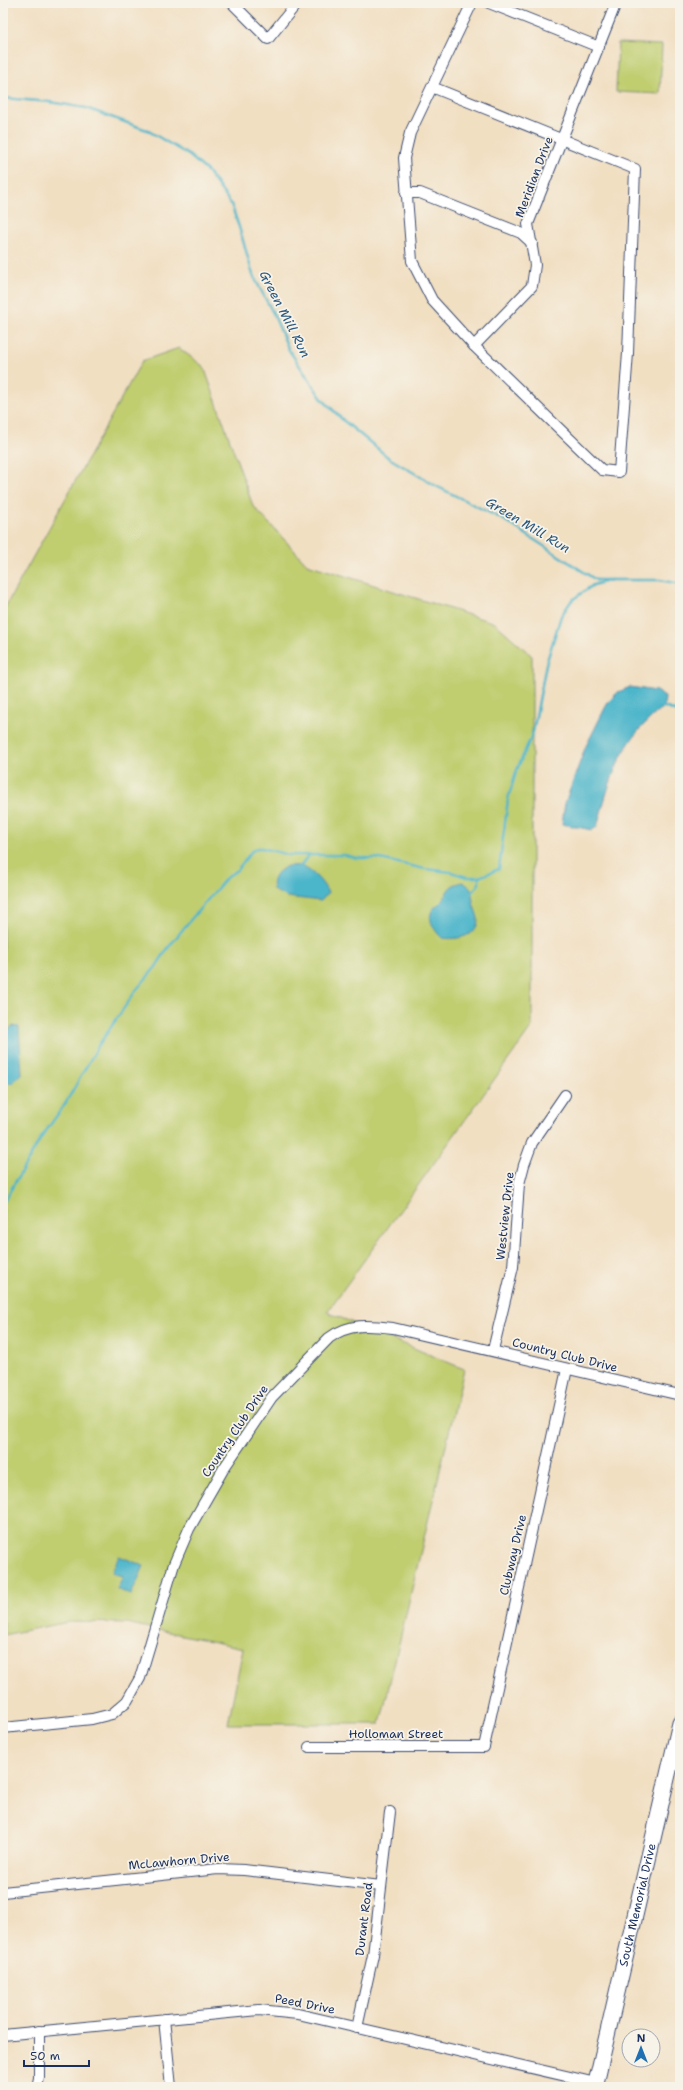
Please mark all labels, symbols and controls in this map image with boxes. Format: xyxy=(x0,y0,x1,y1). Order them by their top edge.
street label: Meridian Drive xyxy=(511,134,557,220)
water label: Green Mill Run xyxy=(256,268,314,360)
water label: Green Mill Run xyxy=(483,493,573,557)
street label: Westview Drive xyxy=(492,1171,518,1261)
street label: Country Club Drive xyxy=(511,1334,620,1376)
street label: Country Club Drive xyxy=(198,1382,272,1480)
street label: Clubway Drive xyxy=(496,1513,530,1597)
street label: Holloman Street xyxy=(349,1726,443,1742)
street label: South Memorial Drive xyxy=(615,1842,660,1968)
street label: McLawhorn Drive xyxy=(128,1849,231,1873)
street label: Durant Road xyxy=(352,1881,376,1957)
street label: Peed Drive xyxy=(274,1990,337,2018)
north arrow xyxy=(621,2028,661,2068)
text: N xyxy=(637,2031,646,2046)
scale bar xyxy=(24,2042,89,2068)
text: 50 m xyxy=(30,2048,60,2064)

